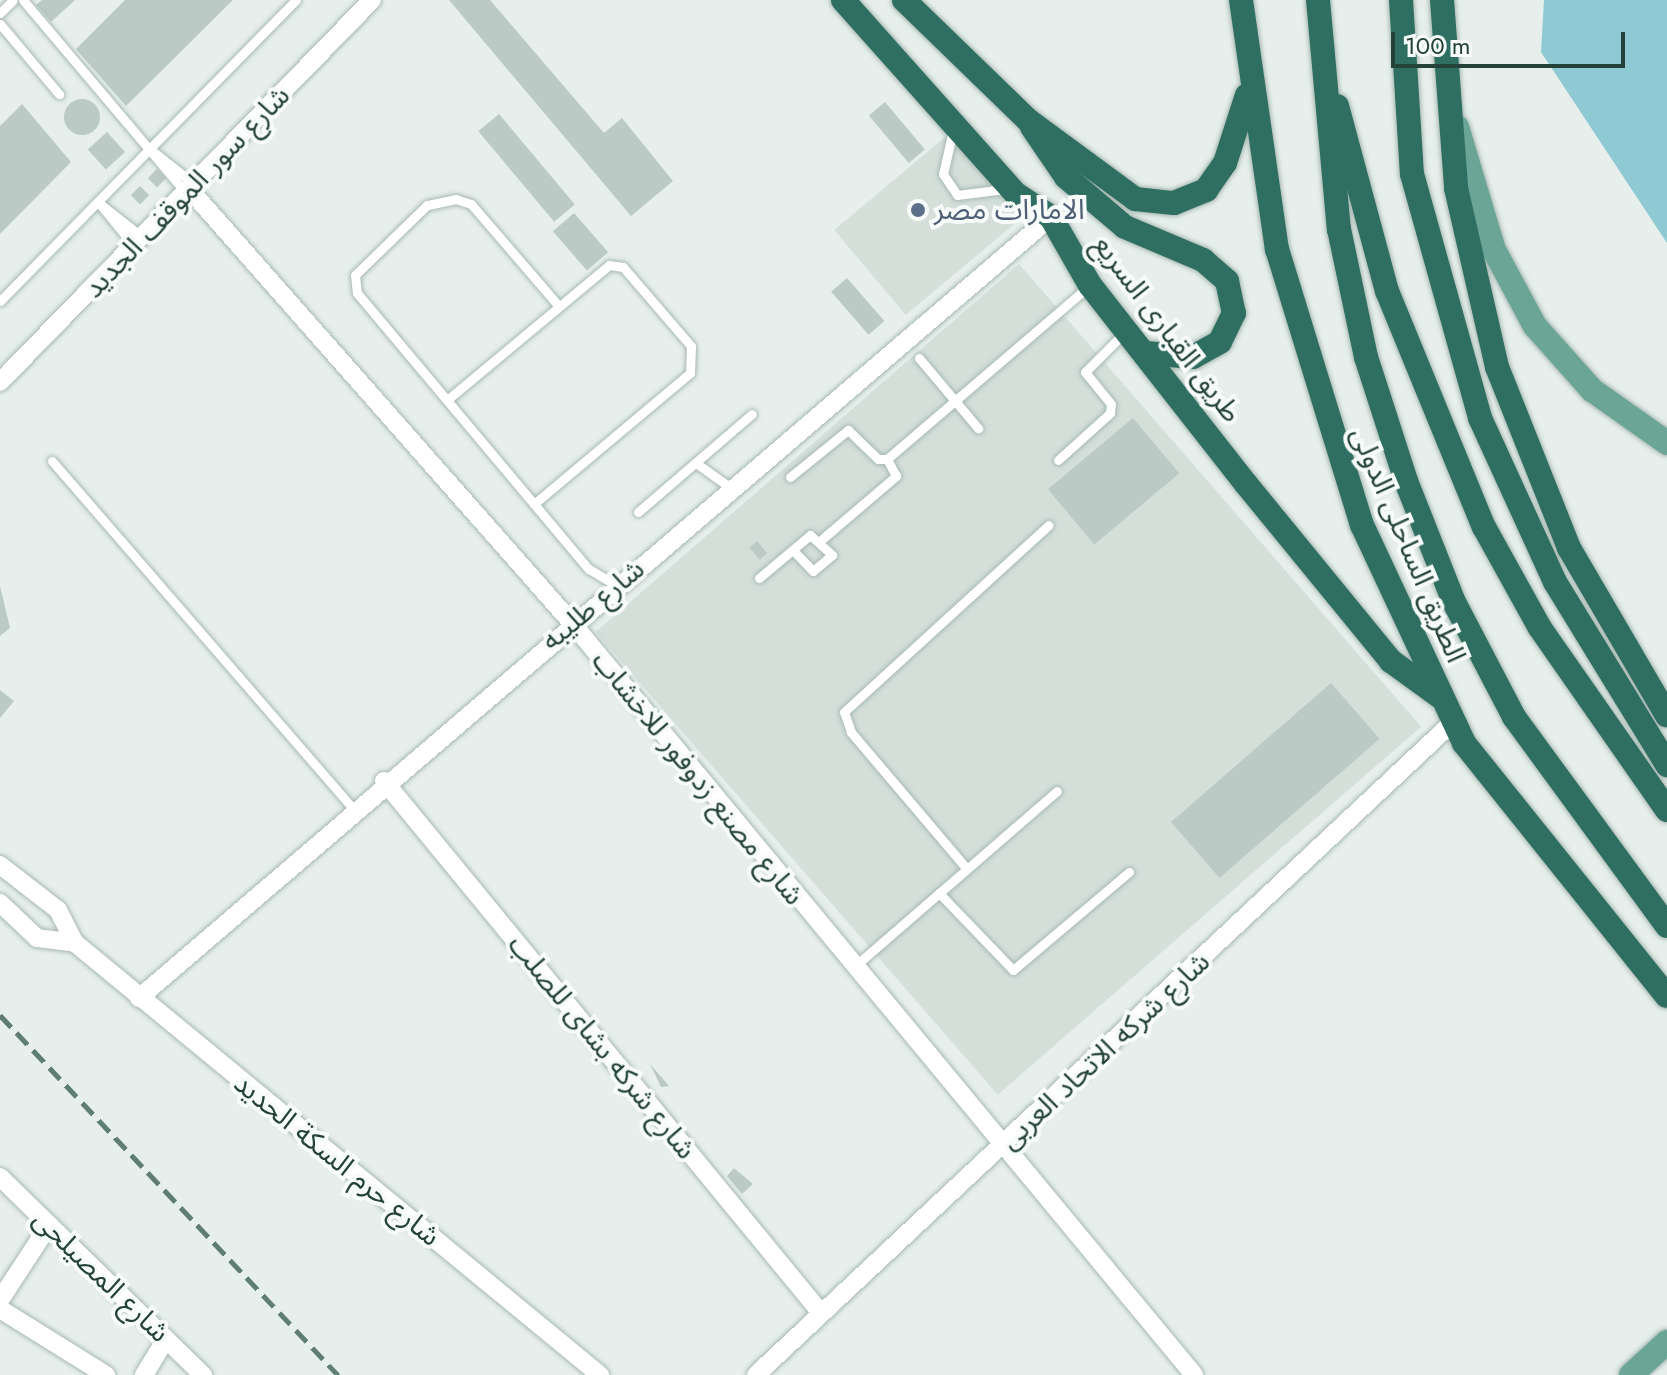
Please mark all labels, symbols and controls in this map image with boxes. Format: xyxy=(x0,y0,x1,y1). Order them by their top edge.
scale bar xyxy=(1395,16,1629,66)
text: 100 m xyxy=(1405,28,1471,63)
street label: شارع سور الموقف الجديد xyxy=(77,79,297,305)
place label: الامارات مصر xyxy=(934,193,1085,227)
marker: الامارات مصر xyxy=(909,201,927,219)
street label: طريق القبارى السريع xyxy=(1086,229,1248,429)
street label: الطريق الساحلى الدولى xyxy=(1343,422,1473,668)
street label: شارع طليبه xyxy=(535,552,651,658)
street label: شارع مصنع زدوفور للاخشاب xyxy=(585,644,811,912)
street label: شارع شركه بشاى للصلب xyxy=(501,928,703,1166)
street label: شارع شركه الاتحاد العربى xyxy=(993,945,1217,1157)
street label: شارع حرم السكة الحديد xyxy=(227,1067,447,1253)
street label: شارع المصيلحى xyxy=(26,1202,176,1350)

